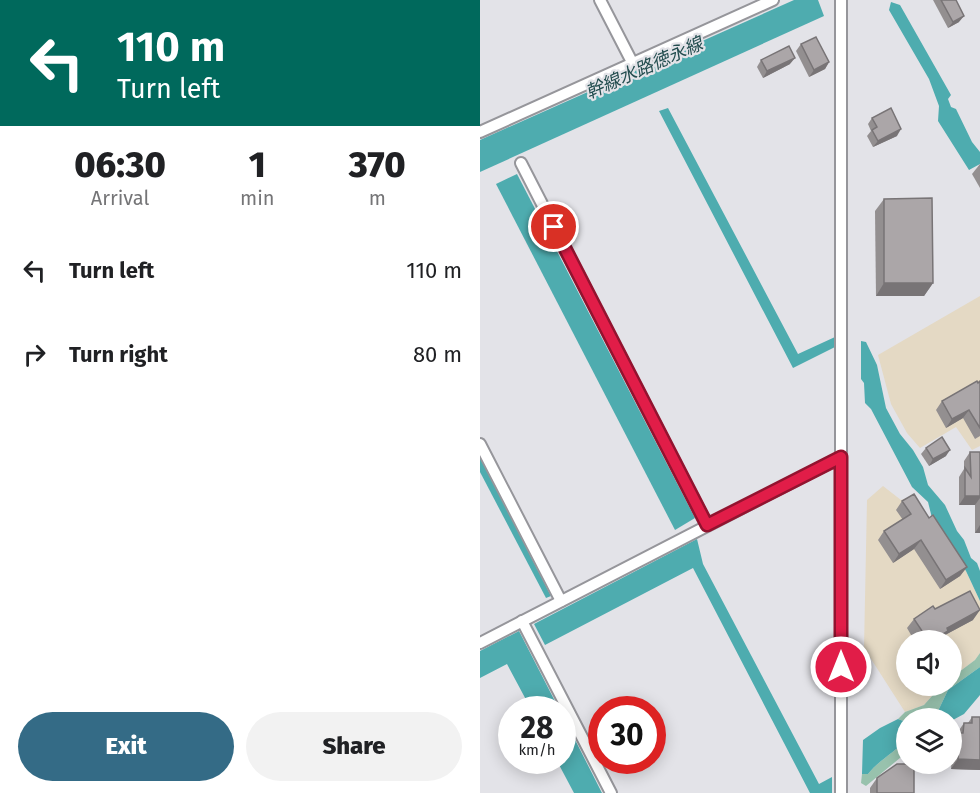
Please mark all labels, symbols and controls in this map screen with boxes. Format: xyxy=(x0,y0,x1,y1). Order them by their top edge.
text: 110 m xyxy=(117,22,225,72)
icon: left xyxy=(18,24,96,102)
water label: 幹線水路徳永線 xyxy=(582,32,708,104)
text: Turn left xyxy=(117,73,220,105)
text: 06:30 xyxy=(74,143,166,187)
text: 1 xyxy=(249,143,266,187)
text: 370 xyxy=(349,143,406,187)
text: Arrival xyxy=(91,186,149,210)
text: min xyxy=(240,186,275,210)
text: m xyxy=(369,186,386,210)
pin xyxy=(528,201,579,252)
icon: arrive xyxy=(537,210,570,243)
icon: left xyxy=(18,254,51,287)
text: Turn left xyxy=(69,257,154,284)
text: 110 m xyxy=(406,257,462,284)
icon: right xyxy=(18,338,51,371)
text: Turn right xyxy=(69,341,168,368)
text: 80 m xyxy=(413,341,462,368)
map controls xyxy=(896,630,962,774)
button: sound xyxy=(896,630,962,696)
position arrow xyxy=(809,635,873,699)
speed limit sign: 30 xyxy=(588,696,666,774)
button: layers xyxy=(896,708,962,774)
text: 28 xyxy=(521,710,553,746)
button: Exit xyxy=(18,712,234,781)
button: Share xyxy=(246,712,462,781)
text: km/h xyxy=(518,741,556,759)

